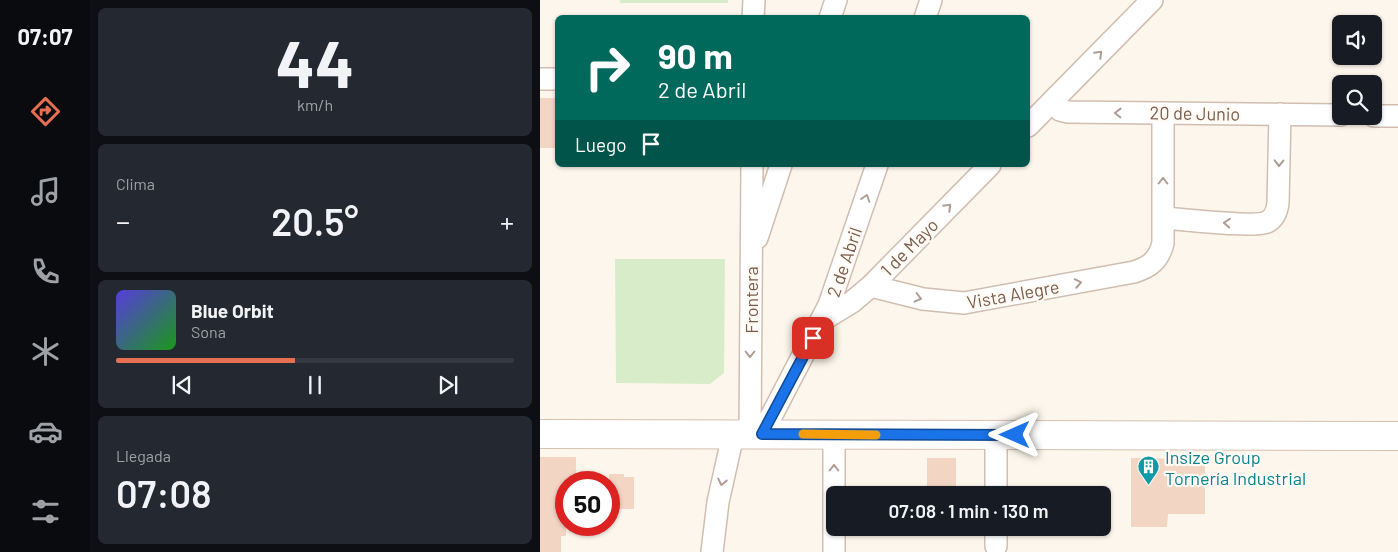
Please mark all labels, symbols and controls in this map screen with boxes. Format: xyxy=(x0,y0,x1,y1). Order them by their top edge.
map controls xyxy=(1332,15,1382,125)
button: sound xyxy=(1332,15,1382,65)
text: 07:07 xyxy=(18,23,72,49)
text: 44 xyxy=(276,23,354,101)
text: 90 m xyxy=(658,34,733,76)
icon: right xyxy=(575,35,640,100)
one-way arrow xyxy=(1093,51,1102,60)
button: search xyxy=(1332,75,1382,125)
text: 2 de Abril xyxy=(658,76,746,102)
icon: directions xyxy=(28,94,63,129)
text: km/h xyxy=(297,95,333,114)
street label: 20 de Junio xyxy=(1150,101,1240,125)
one-way arrow xyxy=(1113,107,1121,118)
icon: arrive xyxy=(637,130,665,158)
text: Luego xyxy=(575,133,627,156)
one-way arrow xyxy=(1274,160,1284,167)
icon: music xyxy=(28,174,63,209)
text: Clima xyxy=(116,174,155,193)
one-way arrow xyxy=(1158,176,1168,184)
one-way arrow xyxy=(860,194,870,203)
text: 20.5° xyxy=(271,198,359,244)
text: − xyxy=(116,204,130,238)
text: + xyxy=(500,204,514,238)
one-way arrow xyxy=(942,204,951,213)
street label: 1 de Mayo xyxy=(876,214,942,280)
one-way arrow xyxy=(1222,217,1230,228)
street label: 2 de Abril xyxy=(822,224,866,300)
icon: phone xyxy=(28,254,63,289)
street label: Frontera xyxy=(740,266,762,334)
street label: Vista Alegre xyxy=(965,275,1061,313)
one-way arrow xyxy=(1074,278,1082,288)
one-way arrow xyxy=(913,292,922,303)
text: Blue Orbit xyxy=(191,299,274,322)
pin xyxy=(792,317,834,359)
text: Sona xyxy=(191,322,226,341)
icon: arrive xyxy=(799,324,827,352)
icon: climate xyxy=(28,334,63,369)
one-way arrow xyxy=(745,350,755,358)
icon: previous xyxy=(168,371,196,399)
icon: pause xyxy=(301,371,329,399)
icon: next xyxy=(434,371,462,399)
position arrow xyxy=(988,408,1040,460)
icon: car xyxy=(28,414,63,449)
text: Llegada xyxy=(116,446,171,465)
place label: Insize Group Tornería Industrial xyxy=(1165,446,1306,489)
building icon: Insize Group Tornería Industrial xyxy=(1137,455,1161,486)
one-way arrow xyxy=(829,464,839,472)
text: 07:08 xyxy=(116,470,211,516)
speed limit sign: 50 xyxy=(555,471,620,536)
one-way arrow xyxy=(717,478,728,487)
icon: filters xyxy=(28,494,63,529)
text: 07:08 · 1 min · 130 m xyxy=(888,499,1049,522)

